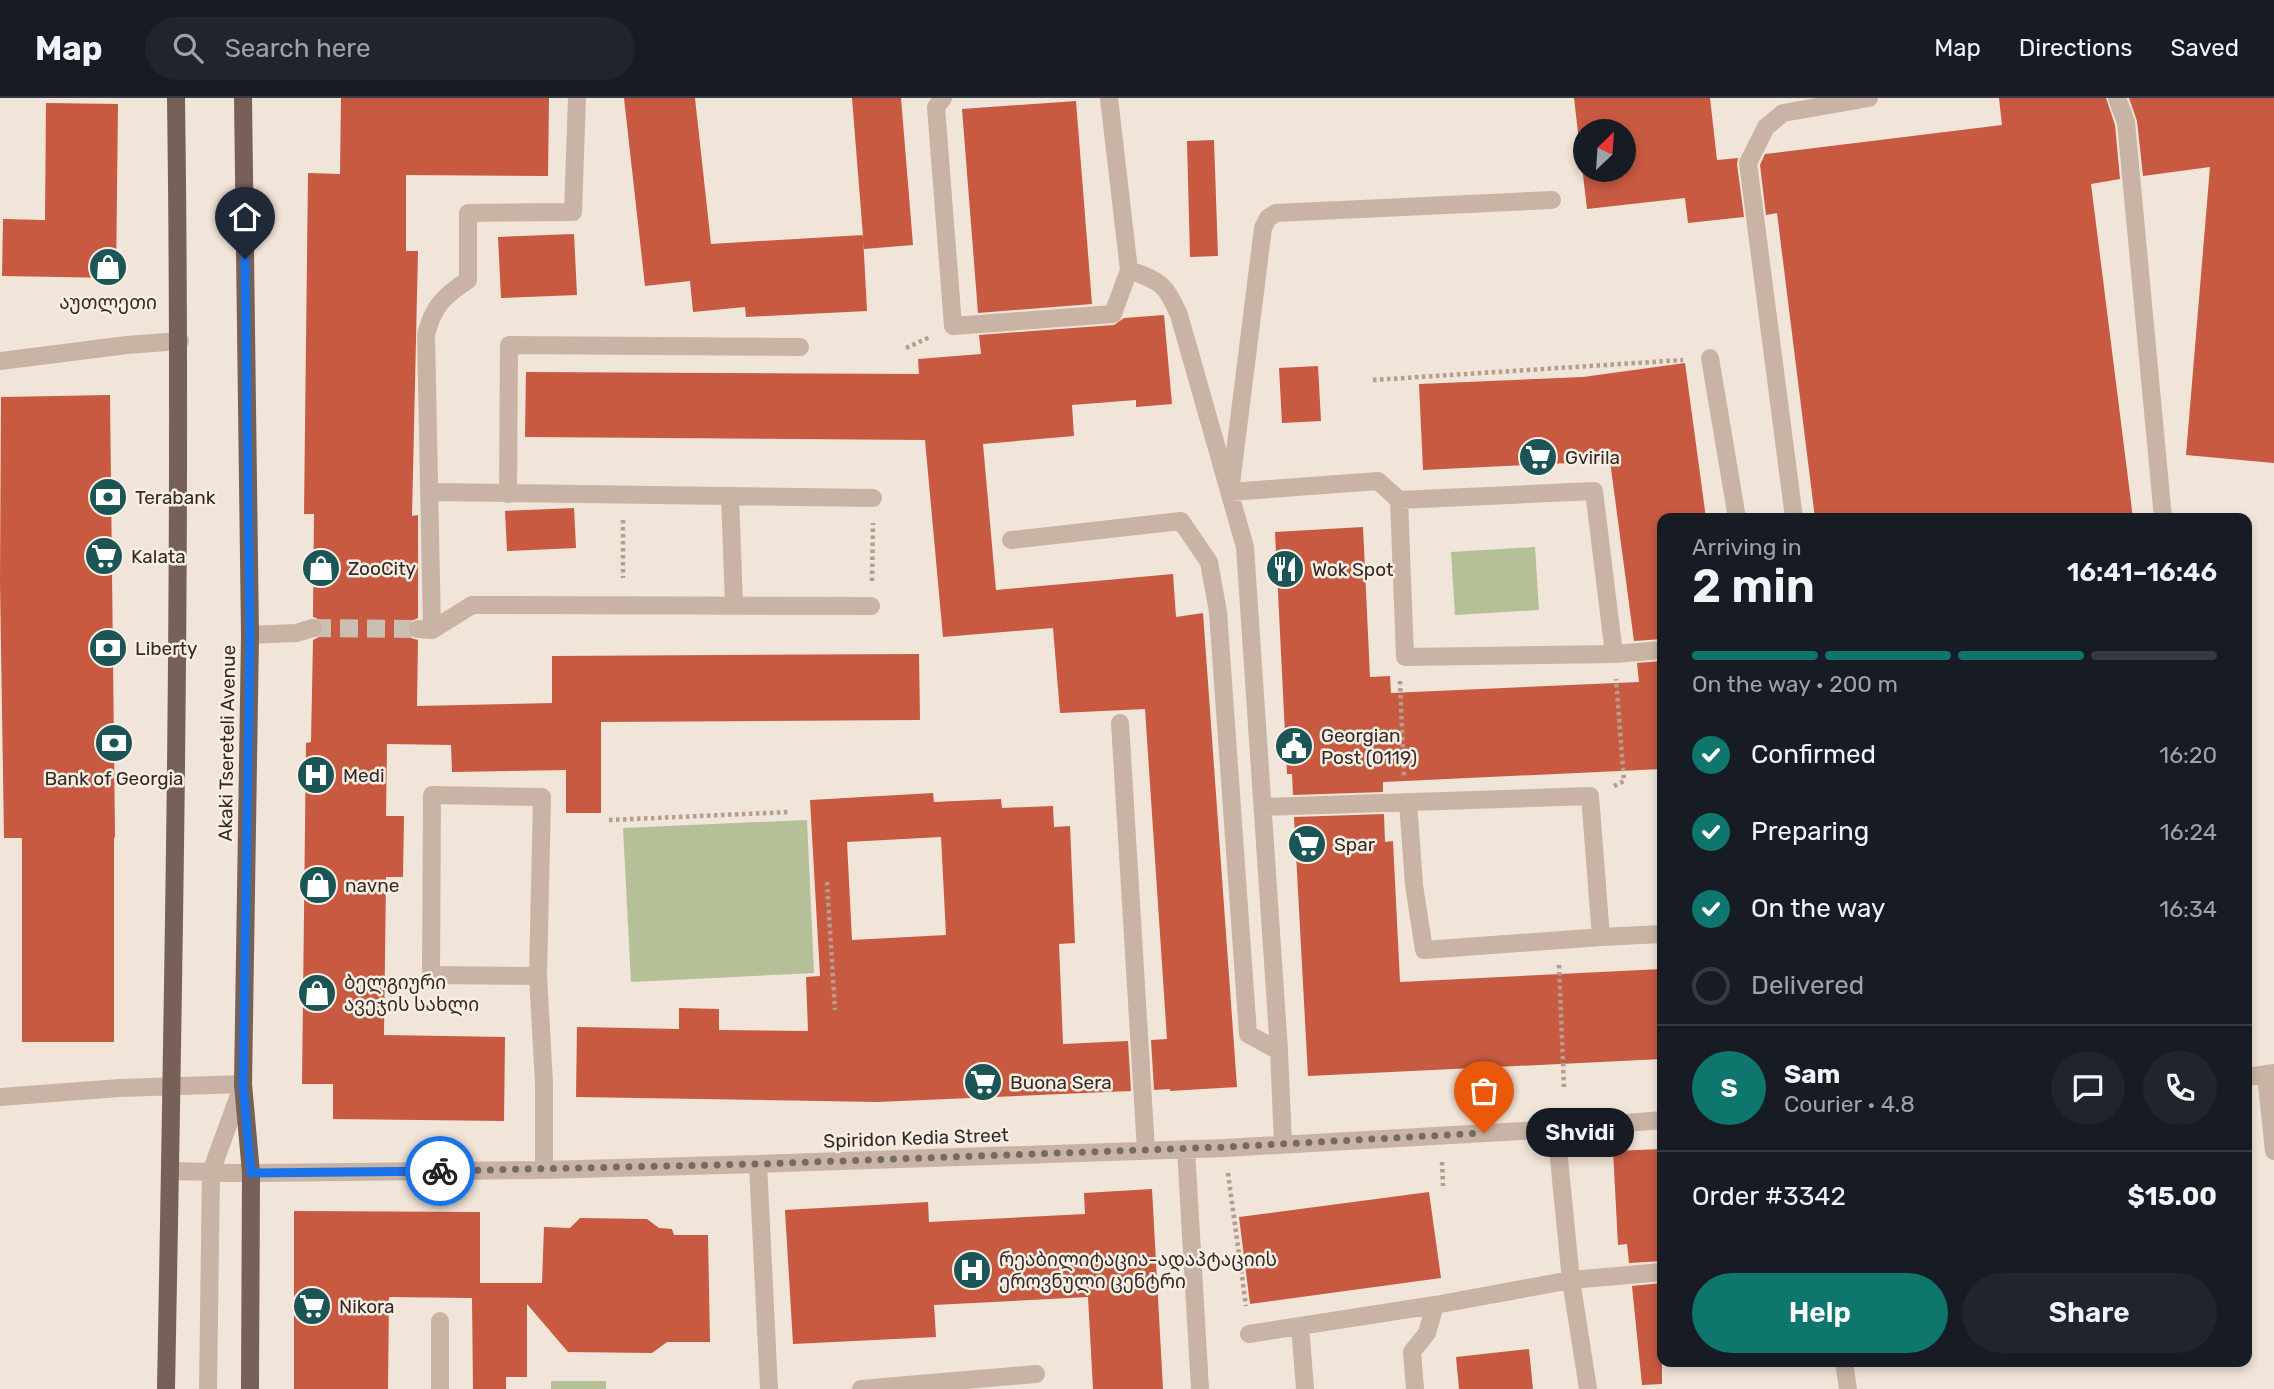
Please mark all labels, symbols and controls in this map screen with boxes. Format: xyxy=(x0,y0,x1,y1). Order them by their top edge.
search box xyxy=(145,17,635,80)
text: Map xyxy=(35,29,103,68)
icon: search xyxy=(169,29,207,67)
text: Search here xyxy=(225,33,370,64)
text: Map xyxy=(1934,34,1981,62)
text: Directions xyxy=(2019,34,2132,62)
text: Saved xyxy=(2170,34,2239,62)
north arrow xyxy=(1573,119,1636,182)
map controls xyxy=(1573,119,1636,182)
pin xyxy=(215,187,275,259)
icon: home xyxy=(226,198,264,236)
shop icon: აუთლეთი xyxy=(87,246,129,288)
place label: აუთლეთი xyxy=(59,291,157,315)
supermarket icon: Gvirila xyxy=(1517,436,1559,478)
place label: Gvirila xyxy=(1565,446,1620,469)
bank icon: Terabank xyxy=(87,476,129,518)
place label: Terabank xyxy=(135,486,216,509)
text: Arriving in xyxy=(1692,533,1802,561)
supermarket icon: Kalata xyxy=(83,535,125,577)
place label: Kalata xyxy=(131,545,186,568)
shop icon: ZooCity xyxy=(300,547,342,589)
restaurant icon: Wok Spot xyxy=(1264,548,1306,590)
place label: ZooCity xyxy=(348,557,416,580)
text: 16:41–16:46 xyxy=(2067,557,2217,588)
place label: Wok Spot xyxy=(1312,558,1394,581)
text: 2 min xyxy=(1692,559,1815,614)
bank icon: Liberty xyxy=(87,627,129,669)
place label: Liberty xyxy=(135,637,197,660)
street label: Akaki Tsereteli Avenue xyxy=(214,644,240,842)
text: On the way · 200 m xyxy=(1692,670,1898,698)
bank icon: Bank of Georgia xyxy=(93,722,135,764)
place label: Georgian Post (0119) xyxy=(1321,724,1417,769)
public building icon: Georgian Post (0119) xyxy=(1273,725,1315,767)
icon: check xyxy=(1692,736,1730,774)
text: Confirmed xyxy=(1751,739,1876,770)
text: 16:20 xyxy=(2159,741,2217,769)
hospital icon: Medi xyxy=(295,754,337,796)
place label: Medi xyxy=(343,764,385,787)
place label: Bank of Georgia xyxy=(44,767,184,790)
icon: check xyxy=(1692,813,1730,851)
text: Preparing xyxy=(1751,816,1869,847)
text: 16:24 xyxy=(2160,818,2217,846)
supermarket icon: Spar xyxy=(1286,823,1328,865)
place label: Spar xyxy=(1334,833,1376,856)
shop icon: navne xyxy=(297,864,339,906)
place label: navne xyxy=(345,874,400,897)
icon: check xyxy=(1692,890,1730,928)
text: On the way xyxy=(1751,893,1885,924)
text: 16:34 xyxy=(2159,895,2217,923)
text: Delivered xyxy=(1751,970,1864,1001)
place label: ბელგიური ავეჯის სახლი xyxy=(344,971,479,1017)
shop icon: ბელგიური ავეჯის სახლი xyxy=(296,972,338,1014)
button: chat xyxy=(2051,1051,2125,1125)
button: phone xyxy=(2143,1051,2217,1125)
text: Sam xyxy=(1784,1059,1840,1090)
supermarket icon: Buona Sera xyxy=(962,1061,1004,1103)
pin xyxy=(1454,1061,1514,1133)
place label: Buona Sera xyxy=(1010,1071,1112,1094)
icon: bag xyxy=(1465,1072,1503,1110)
text: S xyxy=(1720,1073,1738,1104)
text: Courier · 4.8 xyxy=(1784,1090,1915,1118)
callout: Shvidi xyxy=(1526,1108,1634,1158)
text: Shvidi xyxy=(1545,1118,1615,1146)
street label: Spiridon Kedia Street xyxy=(823,1123,1010,1153)
courier xyxy=(405,1136,475,1206)
icon: bike xyxy=(421,1152,459,1190)
text: Order #3342 xyxy=(1692,1181,1846,1212)
text: $15.00 xyxy=(2127,1181,2217,1212)
place label: რეაბილიტაცია-ადაპტაციის ეროვნული ცენტრი xyxy=(999,1248,1277,1294)
hospital icon: რეაბილიტაცია-ადაპტაციის ეროვნული ცენტრი xyxy=(951,1249,993,1291)
button: Help xyxy=(1692,1273,1948,1353)
button: Share xyxy=(1962,1273,2217,1353)
supermarket icon: Nikora xyxy=(291,1285,333,1327)
place label: Nikora xyxy=(339,1295,395,1318)

